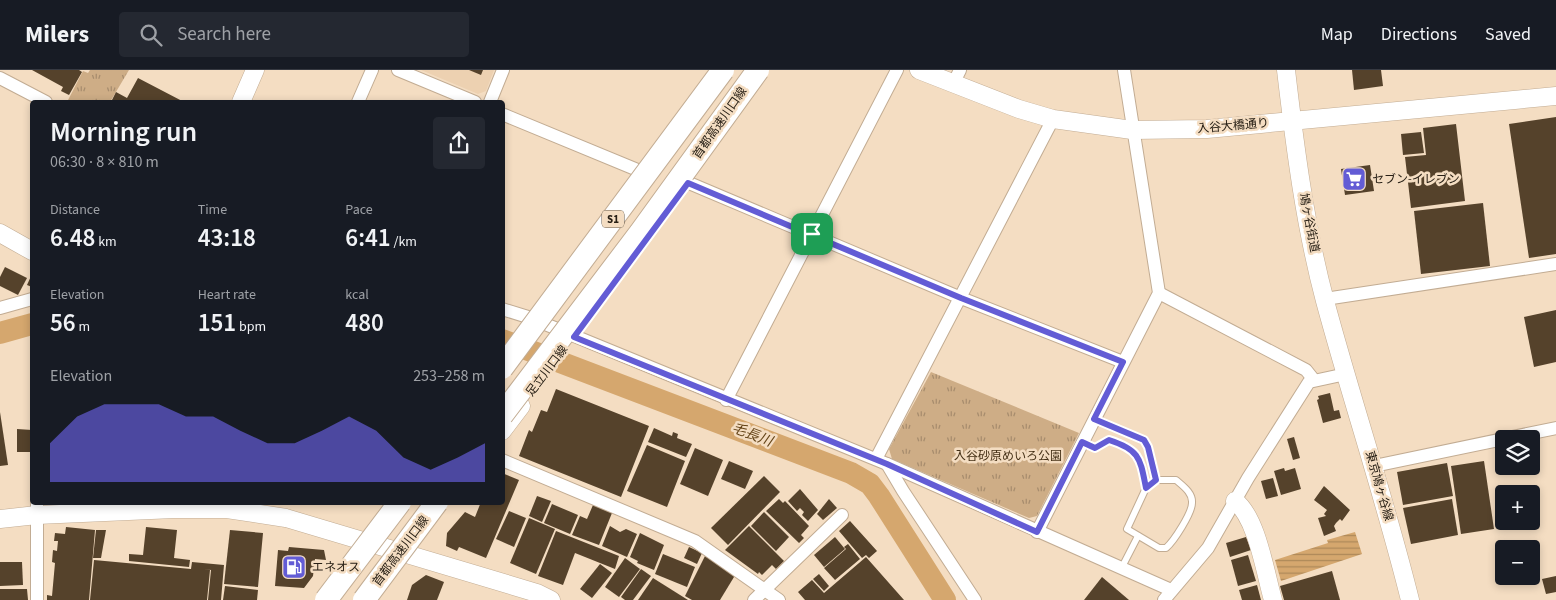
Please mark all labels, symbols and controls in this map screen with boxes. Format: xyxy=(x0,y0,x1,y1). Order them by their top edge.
search box xyxy=(119,12,469,57)
text: Milers xyxy=(25,17,89,52)
icon: search xyxy=(137,21,165,49)
text: Search here xyxy=(177,21,271,48)
text: Map xyxy=(1321,22,1353,47)
text: Directions xyxy=(1381,22,1457,47)
text: Saved xyxy=(1485,22,1531,47)
street label: 首都高速川口線 xyxy=(689,84,751,162)
text: Morning run xyxy=(50,112,197,152)
street label: 入谷大橋通り xyxy=(1196,114,1270,138)
button: share xyxy=(433,117,485,169)
text: 06:30 · 8 × 810 m xyxy=(50,151,159,173)
supermarket icon: セブン-イレブン xyxy=(1341,166,1367,192)
place label: セブン-イレブン xyxy=(1372,171,1460,188)
street label: 鳩ヶ谷街道 xyxy=(1295,192,1323,254)
text: Distance xyxy=(50,200,100,220)
text: Time xyxy=(198,200,227,220)
text: Pace xyxy=(345,200,373,220)
road number: S1 xyxy=(602,210,624,228)
pin xyxy=(791,213,833,255)
text: 6.48 xyxy=(50,220,95,256)
text: 43:18 xyxy=(198,220,256,256)
text: 6:41 xyxy=(345,220,391,256)
icon: arrive xyxy=(798,220,826,248)
text: km xyxy=(95,232,117,252)
text: /km xyxy=(391,232,417,252)
text: Elevation xyxy=(50,285,105,305)
text: Heart rate xyxy=(198,285,256,305)
text: kcal xyxy=(345,285,369,305)
text: 56 xyxy=(50,305,76,341)
text: 151 xyxy=(198,305,236,341)
text: 480 xyxy=(345,305,384,341)
text: m xyxy=(76,317,90,337)
text: bpm xyxy=(236,317,266,337)
street label: 足立川口線 xyxy=(522,342,572,400)
text: Elevation xyxy=(50,365,112,387)
text: 253–258 m xyxy=(413,365,485,387)
water label: 毛長川 xyxy=(729,418,777,453)
map controls xyxy=(1495,430,1540,585)
button: layers xyxy=(1495,430,1540,475)
park label: 入谷砂原めいろ公園 xyxy=(954,448,1062,465)
street label: 東京鳩ヶ谷線 xyxy=(1361,449,1397,523)
button: + xyxy=(1495,485,1540,530)
street label: 首都高速川口線 xyxy=(369,512,433,590)
button: − xyxy=(1495,540,1540,585)
fuel station icon: エネオス xyxy=(281,554,307,580)
place label: エネオス xyxy=(312,559,360,576)

